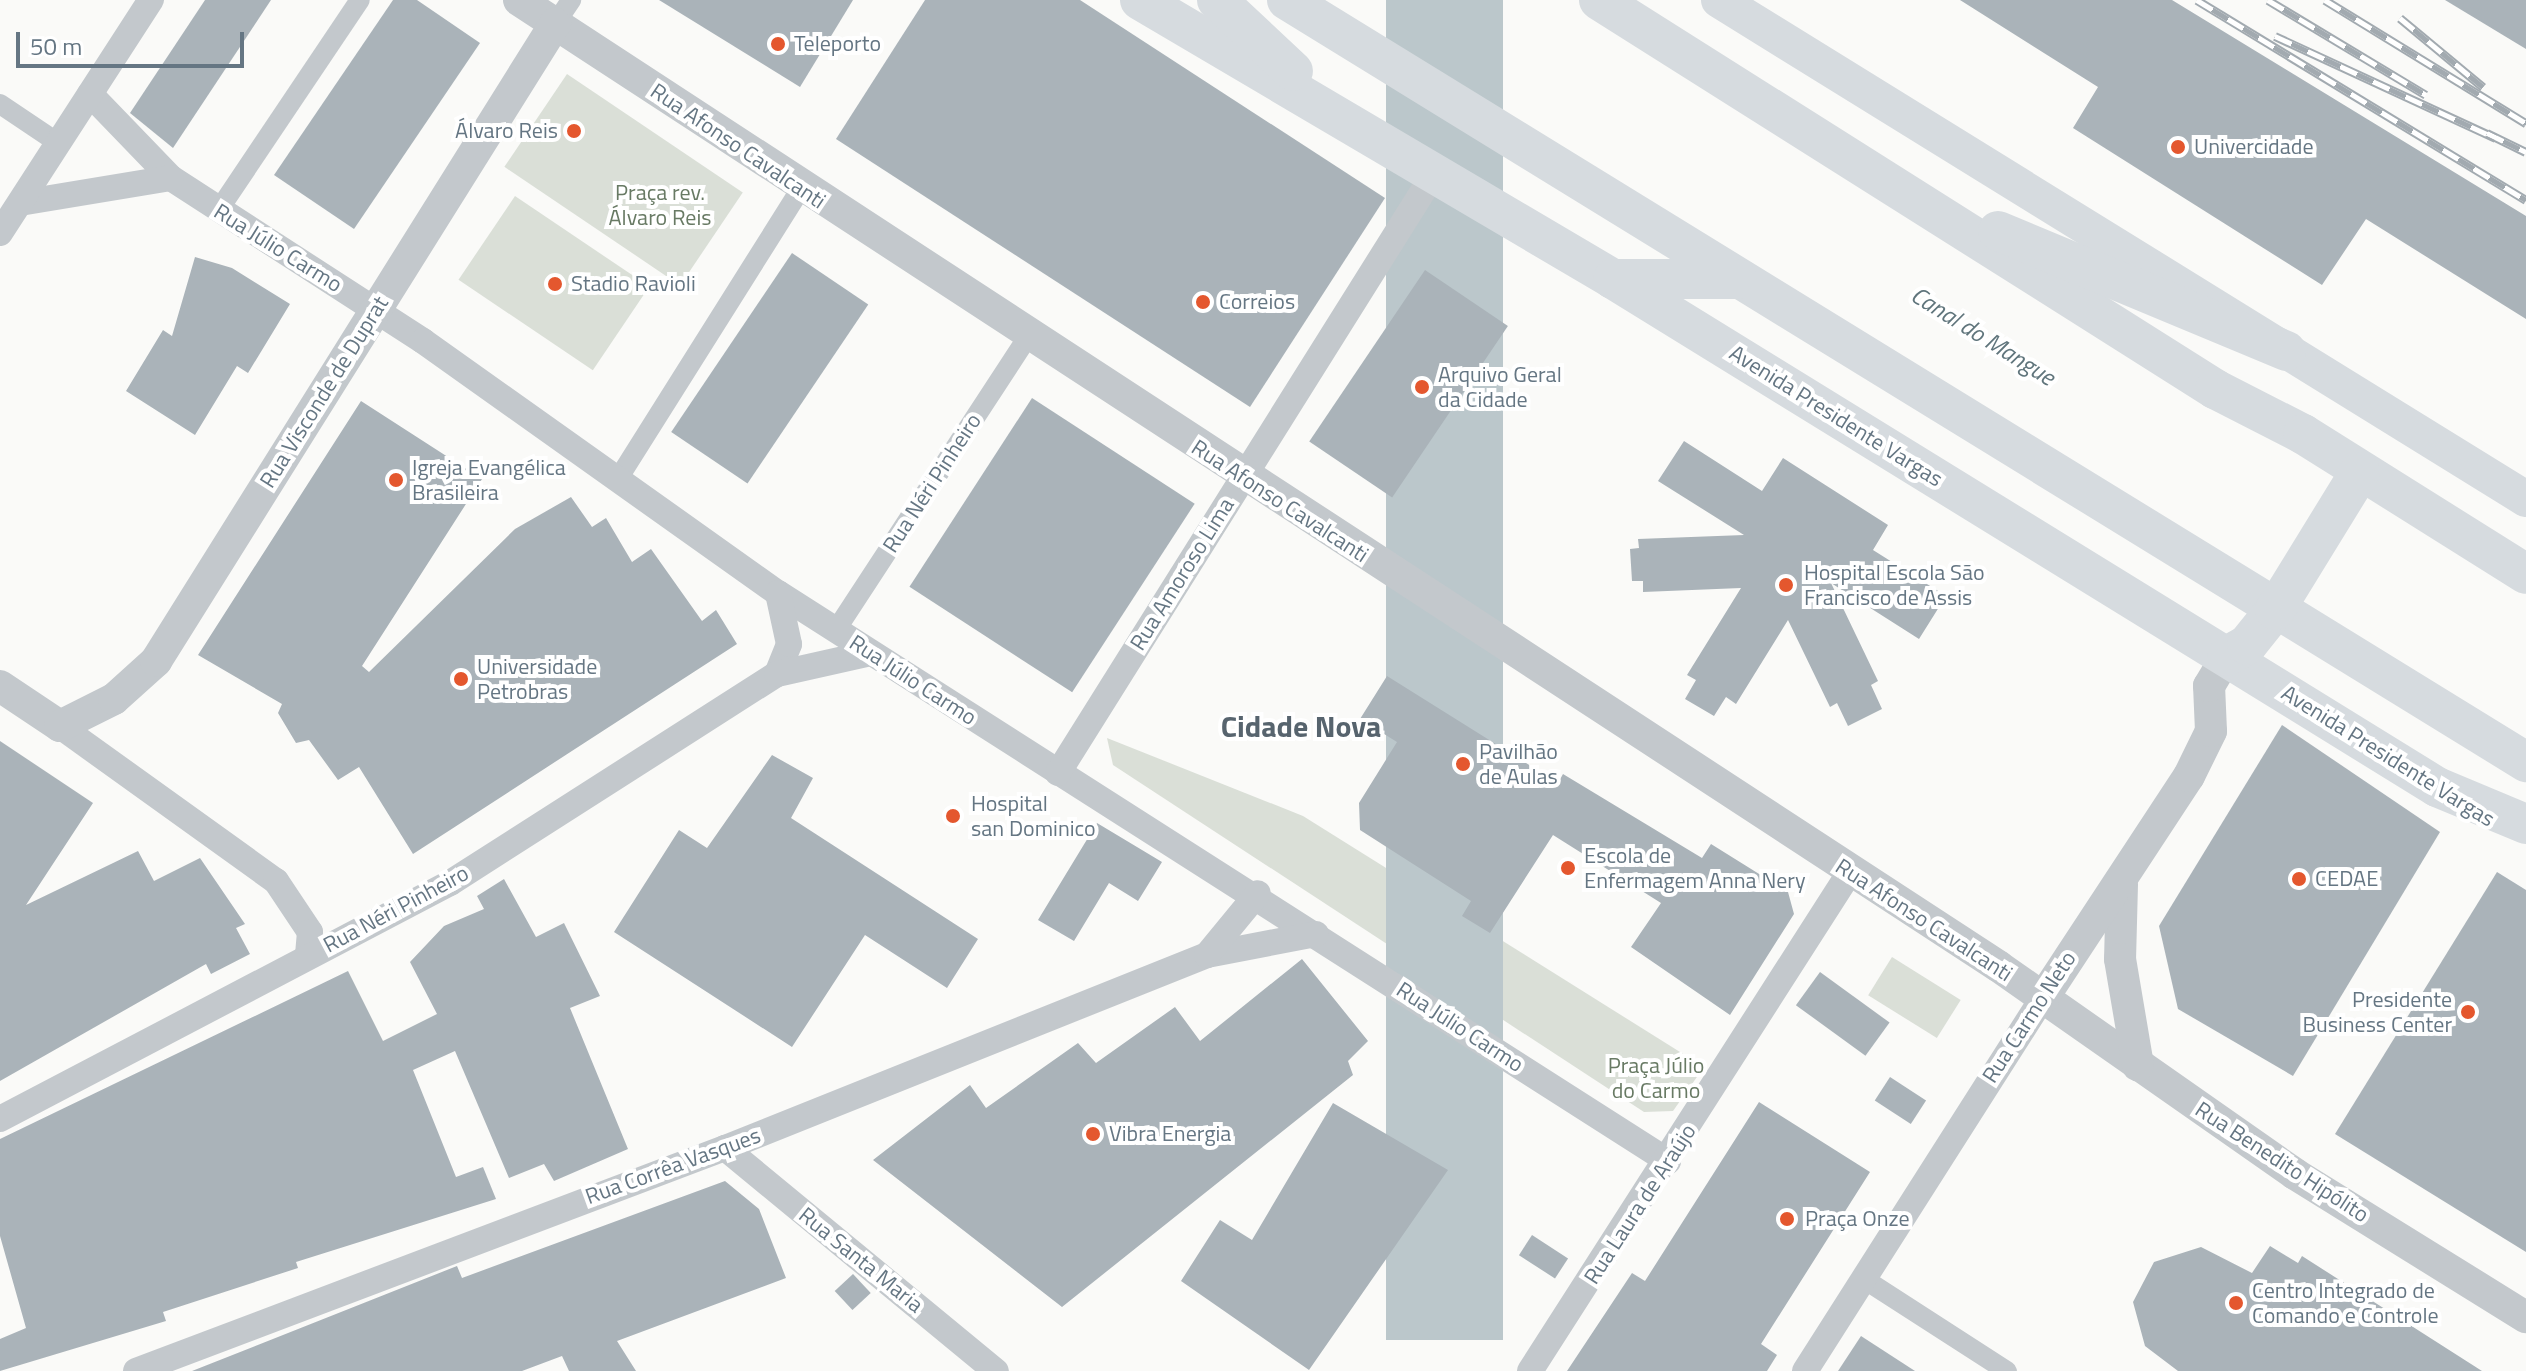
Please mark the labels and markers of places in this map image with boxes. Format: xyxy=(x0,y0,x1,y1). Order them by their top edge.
place label: Teleporto xyxy=(794,31,881,57)
marker: Teleporto xyxy=(769,35,787,53)
place label: Álvaro Reis xyxy=(455,118,558,144)
marker: Álvaro Reis xyxy=(565,122,583,140)
place label: Univercidade xyxy=(2194,134,2314,160)
marker: Univercidade xyxy=(2169,138,2187,156)
place label: Stadio Ravioli xyxy=(571,271,696,297)
marker: Stadio Ravioli xyxy=(546,275,564,293)
place label: Correios xyxy=(1219,289,1295,315)
marker: Correios xyxy=(1194,293,1212,311)
place label: Arquivo Geral da Cidade xyxy=(1438,361,1562,412)
marker: Arquivo Geral da Cidade xyxy=(1413,378,1431,396)
place label: Igreja Evangélica Brasileira xyxy=(412,454,566,506)
marker: Igreja Evangélica Brasileira xyxy=(387,471,405,489)
place label: Hospital Escola São Francisco de Assis xyxy=(1804,559,1985,610)
marker: Hospital Escola São Francisco de Assis xyxy=(1775,574,1797,596)
place label: Universidade Petrobras xyxy=(477,653,597,704)
marker: Universidade Petrobras xyxy=(452,670,470,688)
place label: Pavilhão de Aulas xyxy=(1479,738,1558,790)
marker: Pavilhão de Aulas xyxy=(1454,755,1472,773)
place label: Hospital san Dominico xyxy=(971,790,1096,842)
marker: Hospital san Dominico xyxy=(942,805,964,827)
place label: Escola de Enfermagem Anna Nery xyxy=(1584,842,1806,894)
marker: Escola de Enfermagem Anna Nery xyxy=(1559,859,1577,877)
place label: CEDAE xyxy=(2315,866,2378,892)
marker: CEDAE xyxy=(2290,870,2308,888)
place label: Presidente Business Center xyxy=(2302,986,2452,1038)
marker: Presidente Business Center xyxy=(2459,1003,2477,1021)
place label: Vibra Energia xyxy=(1109,1121,1231,1147)
marker: Vibra Energia xyxy=(1084,1125,1102,1143)
place label: Praça Onze xyxy=(1805,1206,1910,1232)
marker: Praça Onze xyxy=(1776,1208,1798,1230)
place label: Centro Integrado de Comando e Controle xyxy=(2252,1277,2439,1328)
marker: Centro Integrado de Comando e Controle xyxy=(2227,1294,2245,1312)

